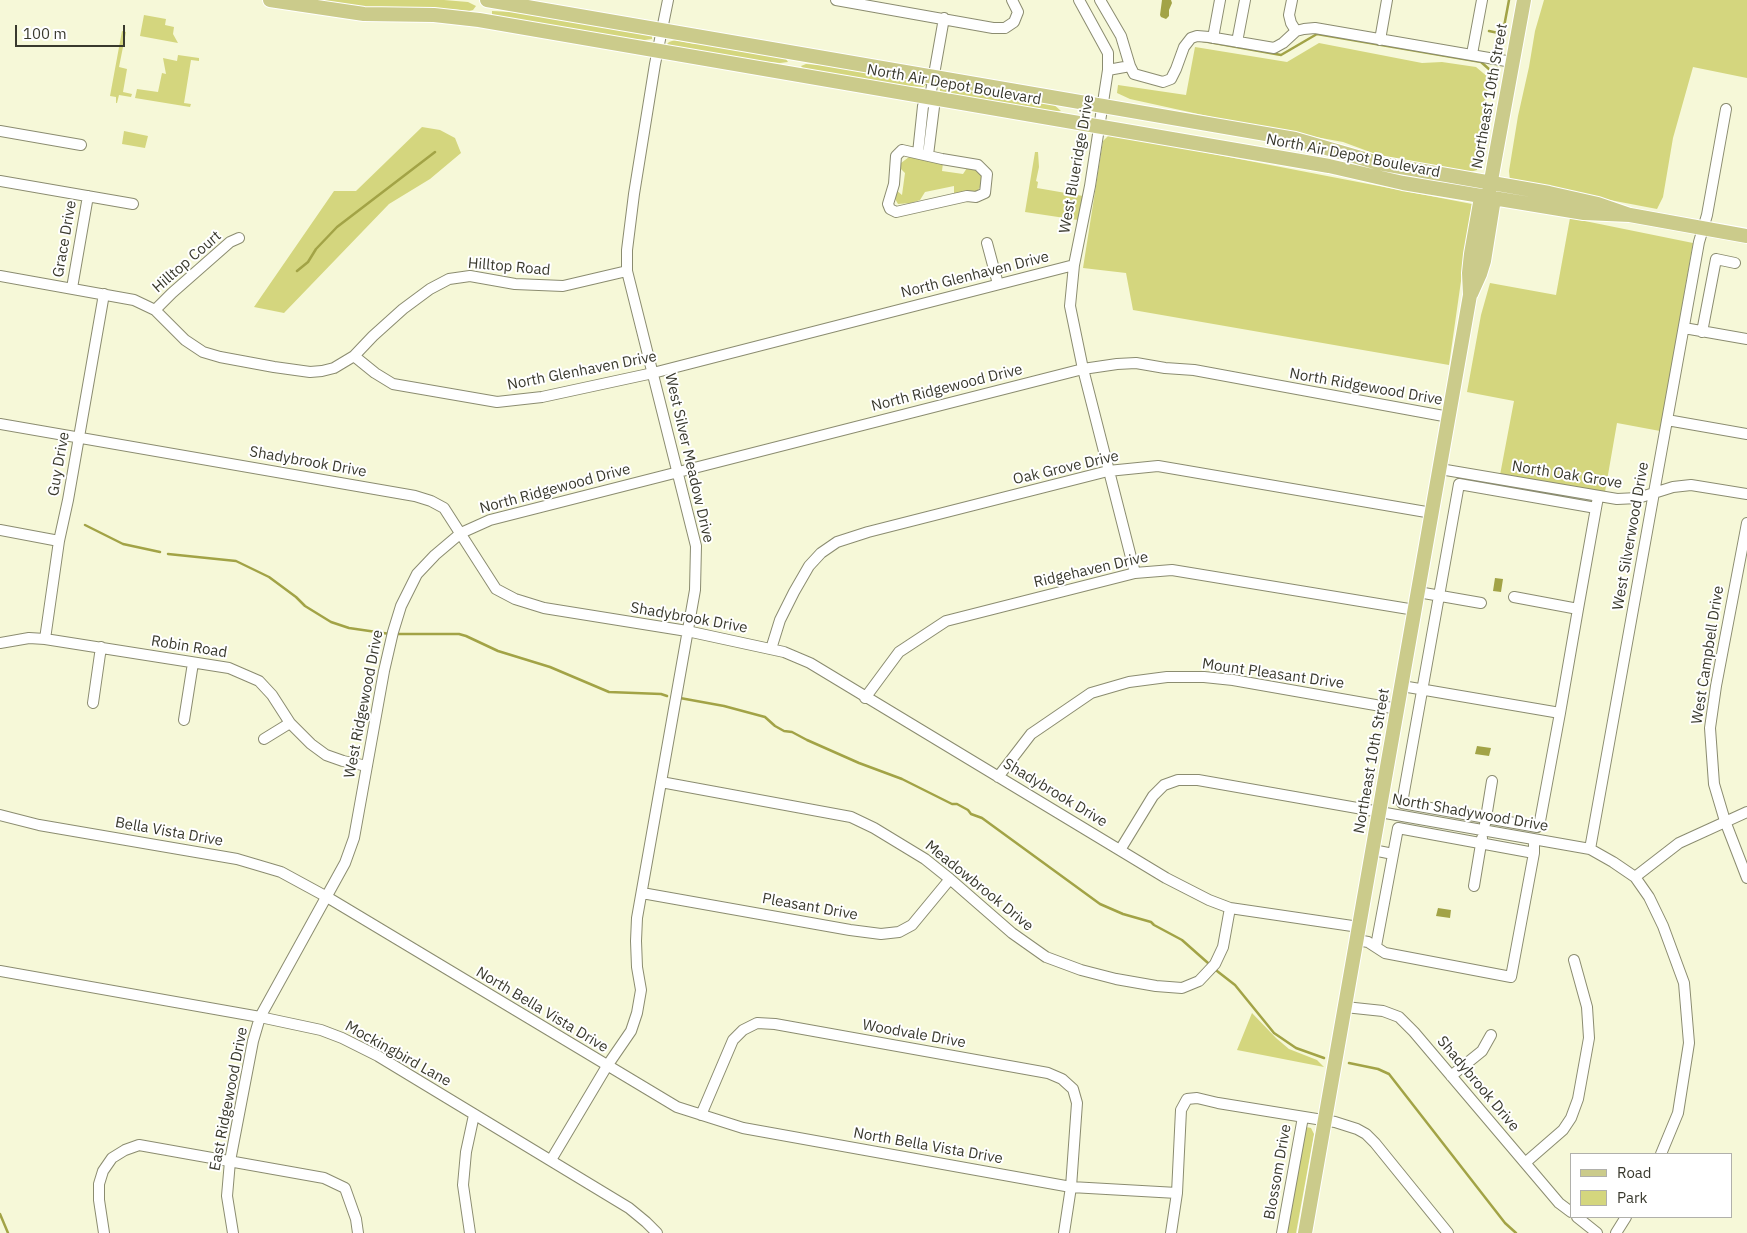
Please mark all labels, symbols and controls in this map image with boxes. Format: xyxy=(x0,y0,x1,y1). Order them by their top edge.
scale bar xyxy=(18,15,128,47)
street label: Northeast 10th Street xyxy=(1468,22,1512,170)
text: 100 m xyxy=(23,24,67,43)
street label: North Air Depot Boulevard xyxy=(865,61,1043,109)
street label: West Blueridge Drive xyxy=(1056,93,1098,235)
street label: North Air Depot Boulevard xyxy=(1265,130,1441,182)
street label: Grace Drive xyxy=(49,199,81,279)
street label: Hilltop Court xyxy=(149,227,225,297)
street label: North Glenhaven Drive xyxy=(899,248,1051,302)
street label: Hilltop Road xyxy=(467,254,551,280)
street label: North Glenhaven Drive xyxy=(506,348,658,394)
street label: North Ridgewood Drive xyxy=(870,360,1024,416)
street label: North Ridgewood Drive xyxy=(1288,365,1444,409)
street label: West Silver Meadow Drive xyxy=(661,371,717,545)
street label: Guy Drive xyxy=(45,431,73,497)
street label: Shadybrook Drive xyxy=(248,443,368,481)
street label: Oak Grove Drive xyxy=(1011,447,1121,489)
street label: North Oak Grove xyxy=(1510,457,1624,493)
street label: North Ridgewood Drive xyxy=(478,460,632,518)
street label: West Silverwood Drive xyxy=(1609,461,1653,611)
street label: Ridgehaven Drive xyxy=(1032,548,1150,592)
street label: West Campbell Drive xyxy=(1688,585,1728,725)
street label: Shadybrook Drive xyxy=(629,599,749,637)
street label: West Ridgewood Drive xyxy=(341,628,387,780)
street label: Robin Road xyxy=(150,632,228,662)
street label: Mount Pleasant Drive xyxy=(1201,655,1345,693)
street label: Northeast 10th Street xyxy=(1350,687,1394,835)
street label: Shadybrook Drive xyxy=(1000,755,1110,831)
street label: North Shadywood Drive xyxy=(1390,790,1550,836)
street label: Bella Vista Drive xyxy=(114,814,224,850)
street label: Meadowbrook Drive xyxy=(921,837,1037,935)
street label: Pleasant Drive xyxy=(761,890,859,924)
street label: North Bella Vista Drive xyxy=(473,963,611,1057)
street label: Woodvale Drive xyxy=(861,1016,967,1052)
street label: Mockingbird Lane xyxy=(342,1017,454,1091)
street label: East Ridgewood Drive xyxy=(206,1026,252,1172)
street label: Shadybrook Drive xyxy=(1433,1033,1523,1135)
street label: Blossom Drive xyxy=(1261,1123,1295,1221)
street label: North Bella Vista Drive xyxy=(852,1124,1004,1168)
legend xyxy=(1570,1153,1732,1218)
text: Road xyxy=(1617,1163,1652,1182)
text: Park xyxy=(1617,1188,1647,1207)

